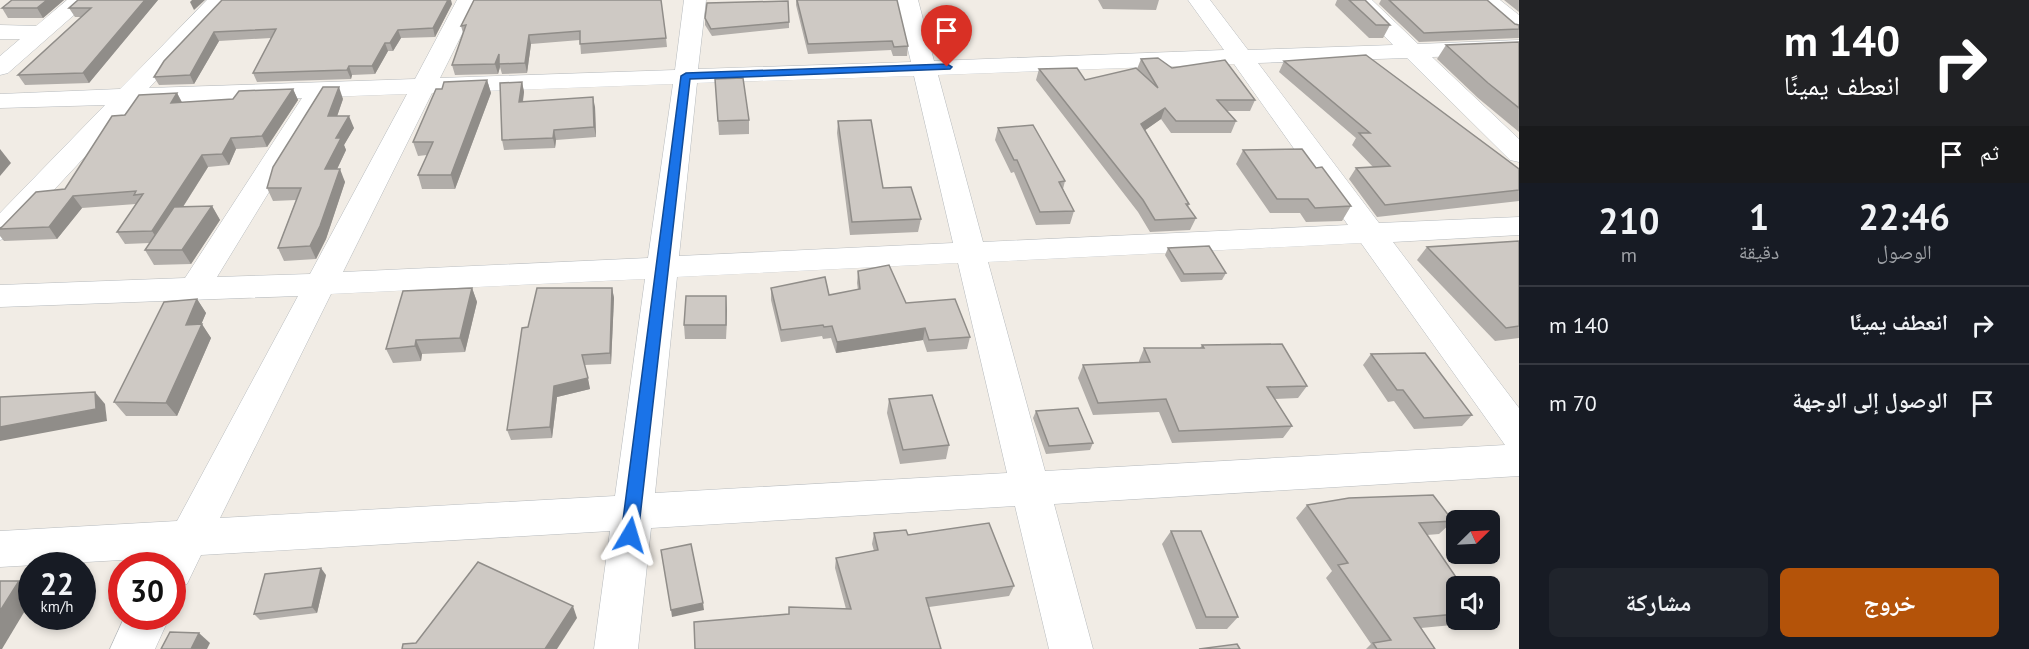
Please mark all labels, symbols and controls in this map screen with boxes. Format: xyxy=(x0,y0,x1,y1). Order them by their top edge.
pin xyxy=(921,5,972,67)
text: 140 m xyxy=(1784,13,1900,68)
icon: arrive xyxy=(930,14,963,47)
icon: right xyxy=(1921,24,1999,102)
text: انعطف يمينًا xyxy=(1784,68,1900,102)
icon: arrive xyxy=(1935,138,1968,171)
text: ثم xyxy=(1980,138,1999,166)
text: 1 xyxy=(1749,193,1769,240)
text: 22:46 xyxy=(1858,193,1950,240)
text: 210 xyxy=(1598,197,1659,244)
text: دقيقة xyxy=(1739,239,1779,265)
text: الوصول xyxy=(1876,239,1932,265)
text: m xyxy=(1621,242,1637,268)
text: انعطف يمينًا xyxy=(1849,308,1948,336)
icon: right xyxy=(1966,309,1999,342)
text: 140 m xyxy=(1549,311,1609,339)
text: الوصول إلى الوجهة xyxy=(1792,386,1948,414)
icon: arrive xyxy=(1966,387,1999,420)
text: 70 m xyxy=(1549,389,1597,417)
position arrow xyxy=(598,503,662,567)
north arrow xyxy=(1446,510,1500,564)
map controls xyxy=(1446,510,1500,630)
speed limit sign: 30 xyxy=(108,552,186,630)
text: 22 xyxy=(40,564,74,603)
button: مشاركة xyxy=(1549,568,1768,637)
button: خروج xyxy=(1780,568,1999,637)
button: sound xyxy=(1446,576,1500,630)
text: km/h xyxy=(41,597,73,616)

